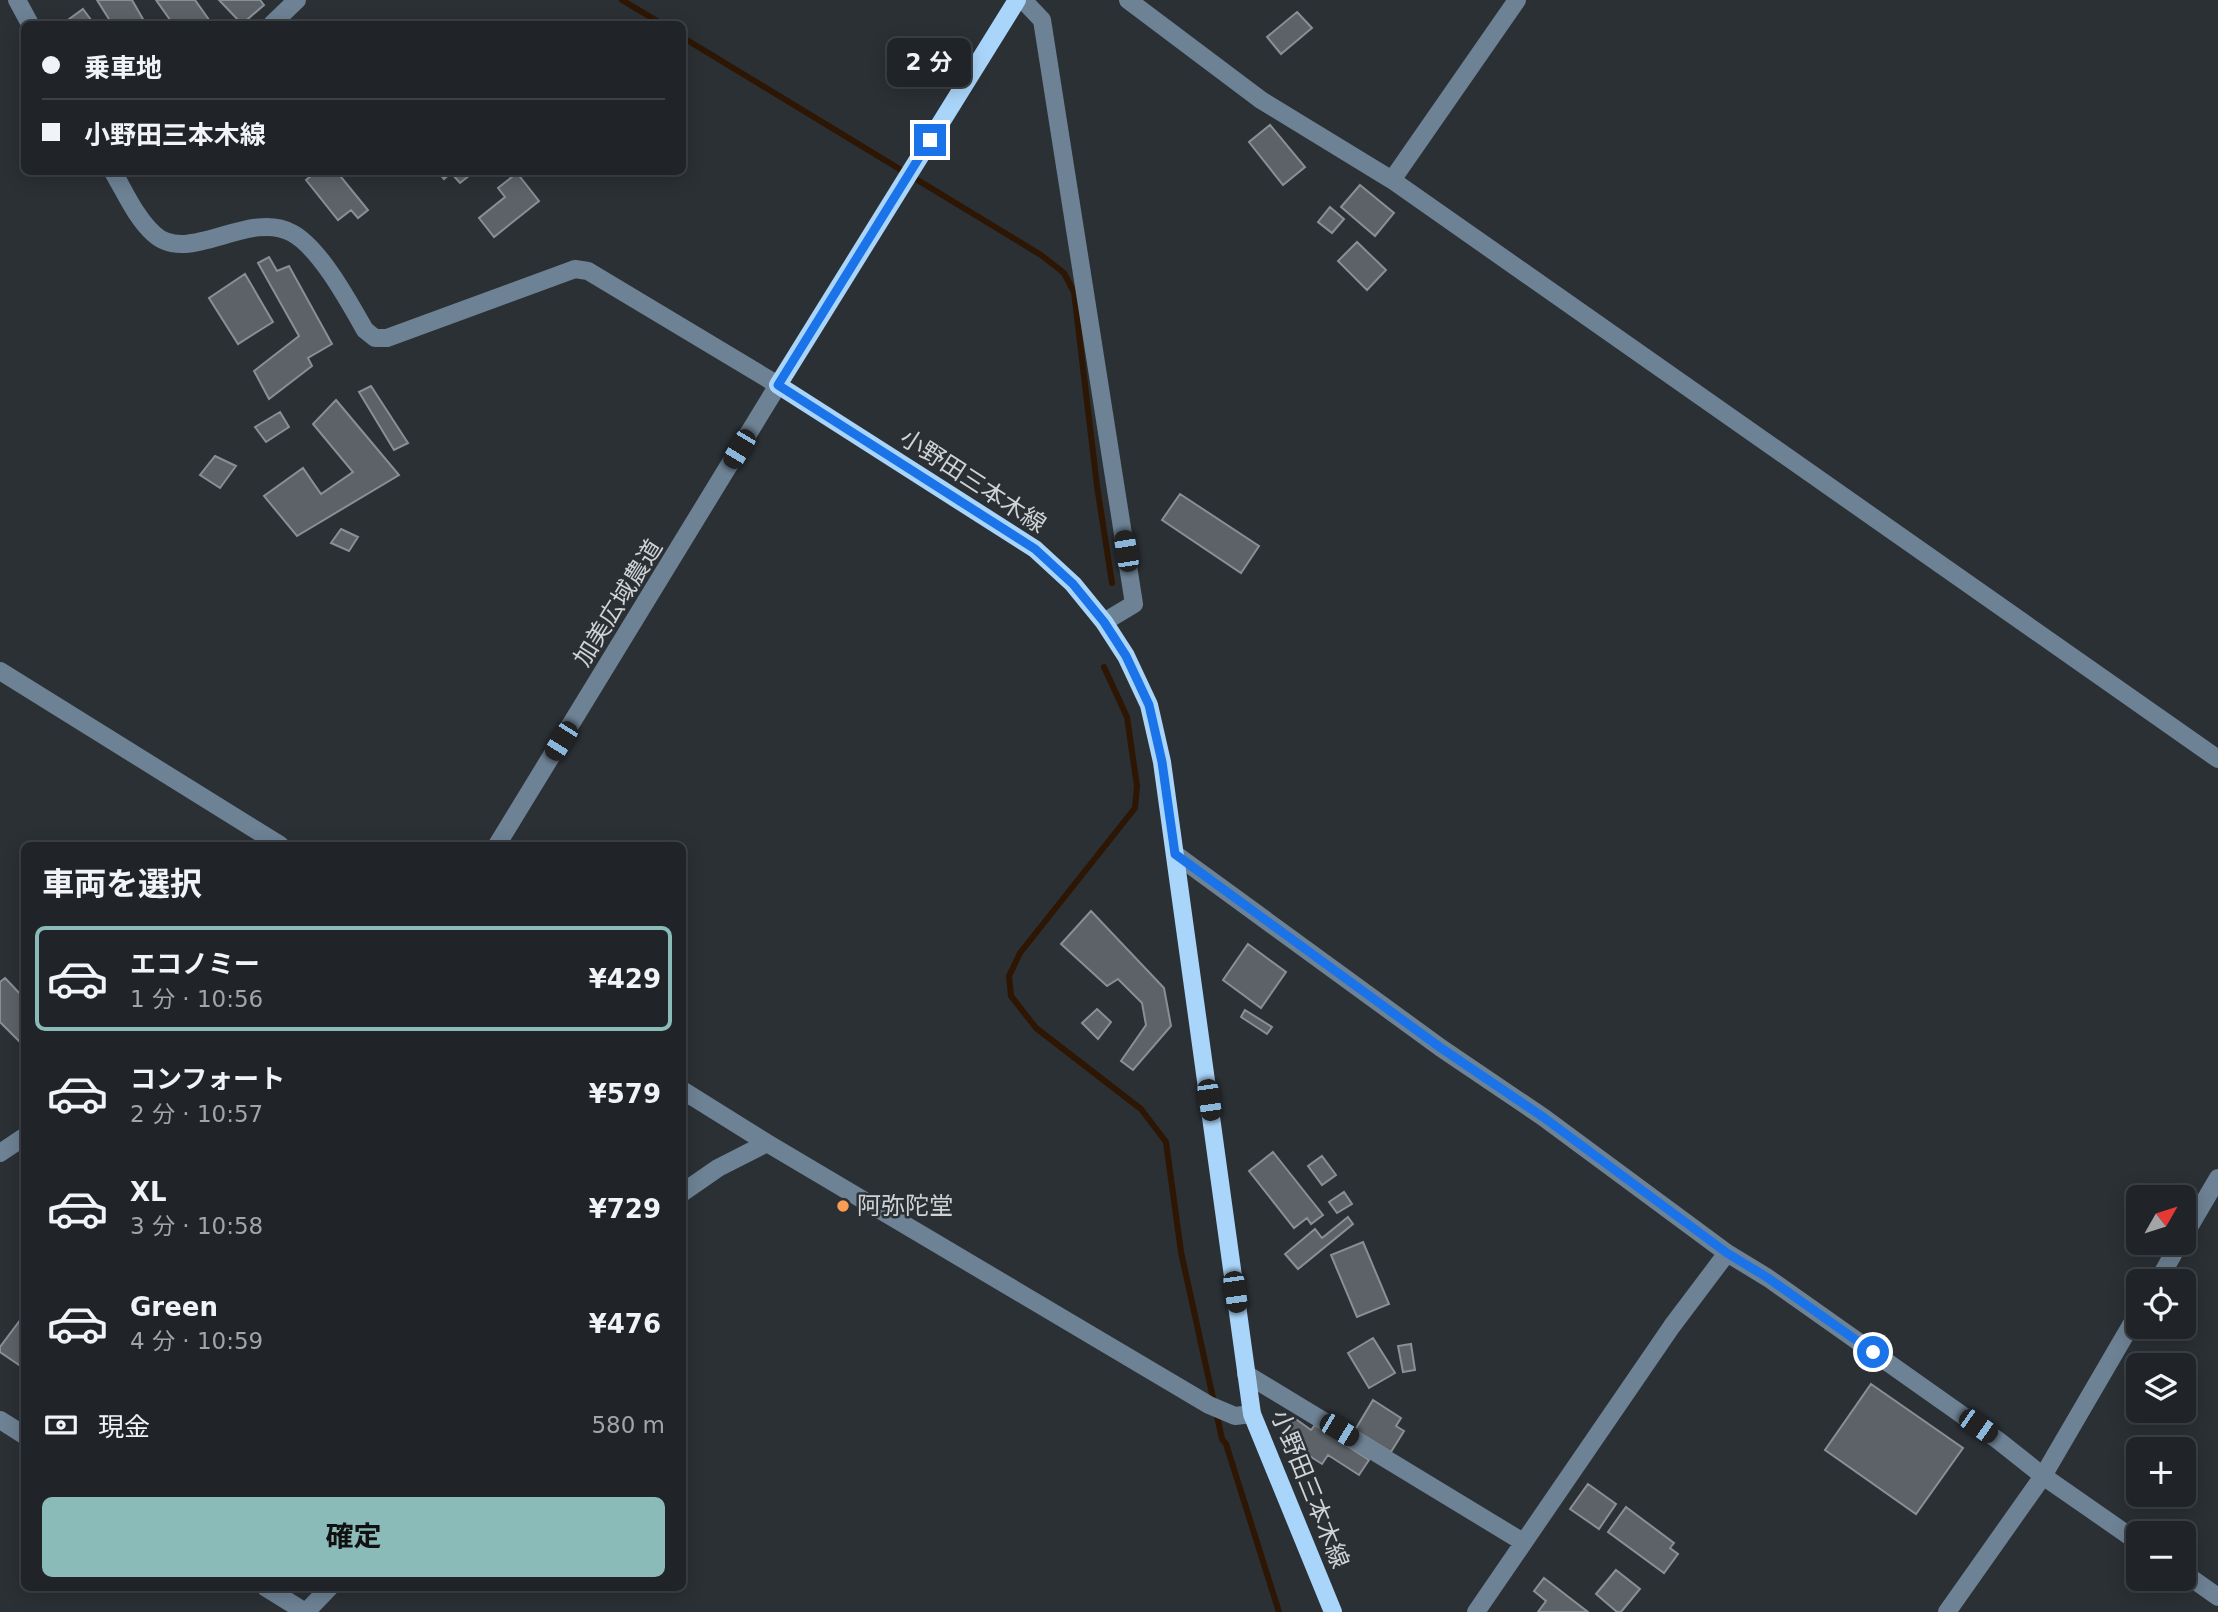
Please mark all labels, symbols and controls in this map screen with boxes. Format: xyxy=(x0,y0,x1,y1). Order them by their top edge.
callout: 2 分 xyxy=(888,38,972,88)
text: 2 分 xyxy=(905,49,953,75)
text: 乗車地 xyxy=(84,53,162,83)
text: 小野田三本木線 xyxy=(84,120,266,150)
route end xyxy=(914,124,946,156)
street label: 小野田三本木線 xyxy=(895,424,1051,538)
car xyxy=(720,426,759,472)
car xyxy=(1113,529,1140,573)
street label: 加美広域農道 xyxy=(568,535,668,671)
car xyxy=(541,718,582,764)
text: 車両を選択 xyxy=(42,865,202,903)
icon: car xyxy=(46,947,109,1010)
text: エコノミー xyxy=(130,949,260,979)
text: ¥429 xyxy=(589,964,661,994)
text: 1 分 · 10:56 xyxy=(130,986,263,1012)
icon: car xyxy=(46,1062,109,1125)
text: コンフォート xyxy=(130,1064,285,1094)
car xyxy=(1196,1078,1223,1122)
text: ¥579 xyxy=(589,1079,661,1109)
text: 2 分 · 10:57 xyxy=(130,1101,263,1127)
icon: car xyxy=(46,1177,109,1240)
text: XL xyxy=(130,1177,167,1207)
north arrow xyxy=(2126,1185,2196,1255)
map controls xyxy=(2126,1185,2196,1591)
place label: 阿弥陀堂 xyxy=(857,1192,953,1220)
text: ¥729 xyxy=(589,1194,661,1224)
marker: 阿弥陀堂 xyxy=(835,1198,851,1214)
text: 3 分 · 10:58 xyxy=(130,1213,263,1239)
button: locate xyxy=(2126,1269,2196,1339)
car xyxy=(1222,1270,1249,1314)
icon: car xyxy=(46,1292,109,1355)
text: Green xyxy=(130,1292,218,1322)
text: ¥476 xyxy=(589,1309,661,1339)
text: 4 分 · 10:59 xyxy=(130,1328,263,1354)
route start xyxy=(1857,1336,1889,1368)
button: layers xyxy=(2126,1353,2196,1423)
car xyxy=(1955,1405,2002,1447)
icon: cash xyxy=(42,1406,80,1444)
street label: 小野田三本木線 xyxy=(1266,1406,1354,1572)
car xyxy=(1316,1410,1363,1450)
text: 現金 xyxy=(98,1412,150,1442)
text: 580 m xyxy=(591,1412,665,1438)
button: + xyxy=(2126,1437,2196,1507)
button: 確定 xyxy=(42,1497,665,1577)
button: − xyxy=(2126,1521,2196,1591)

